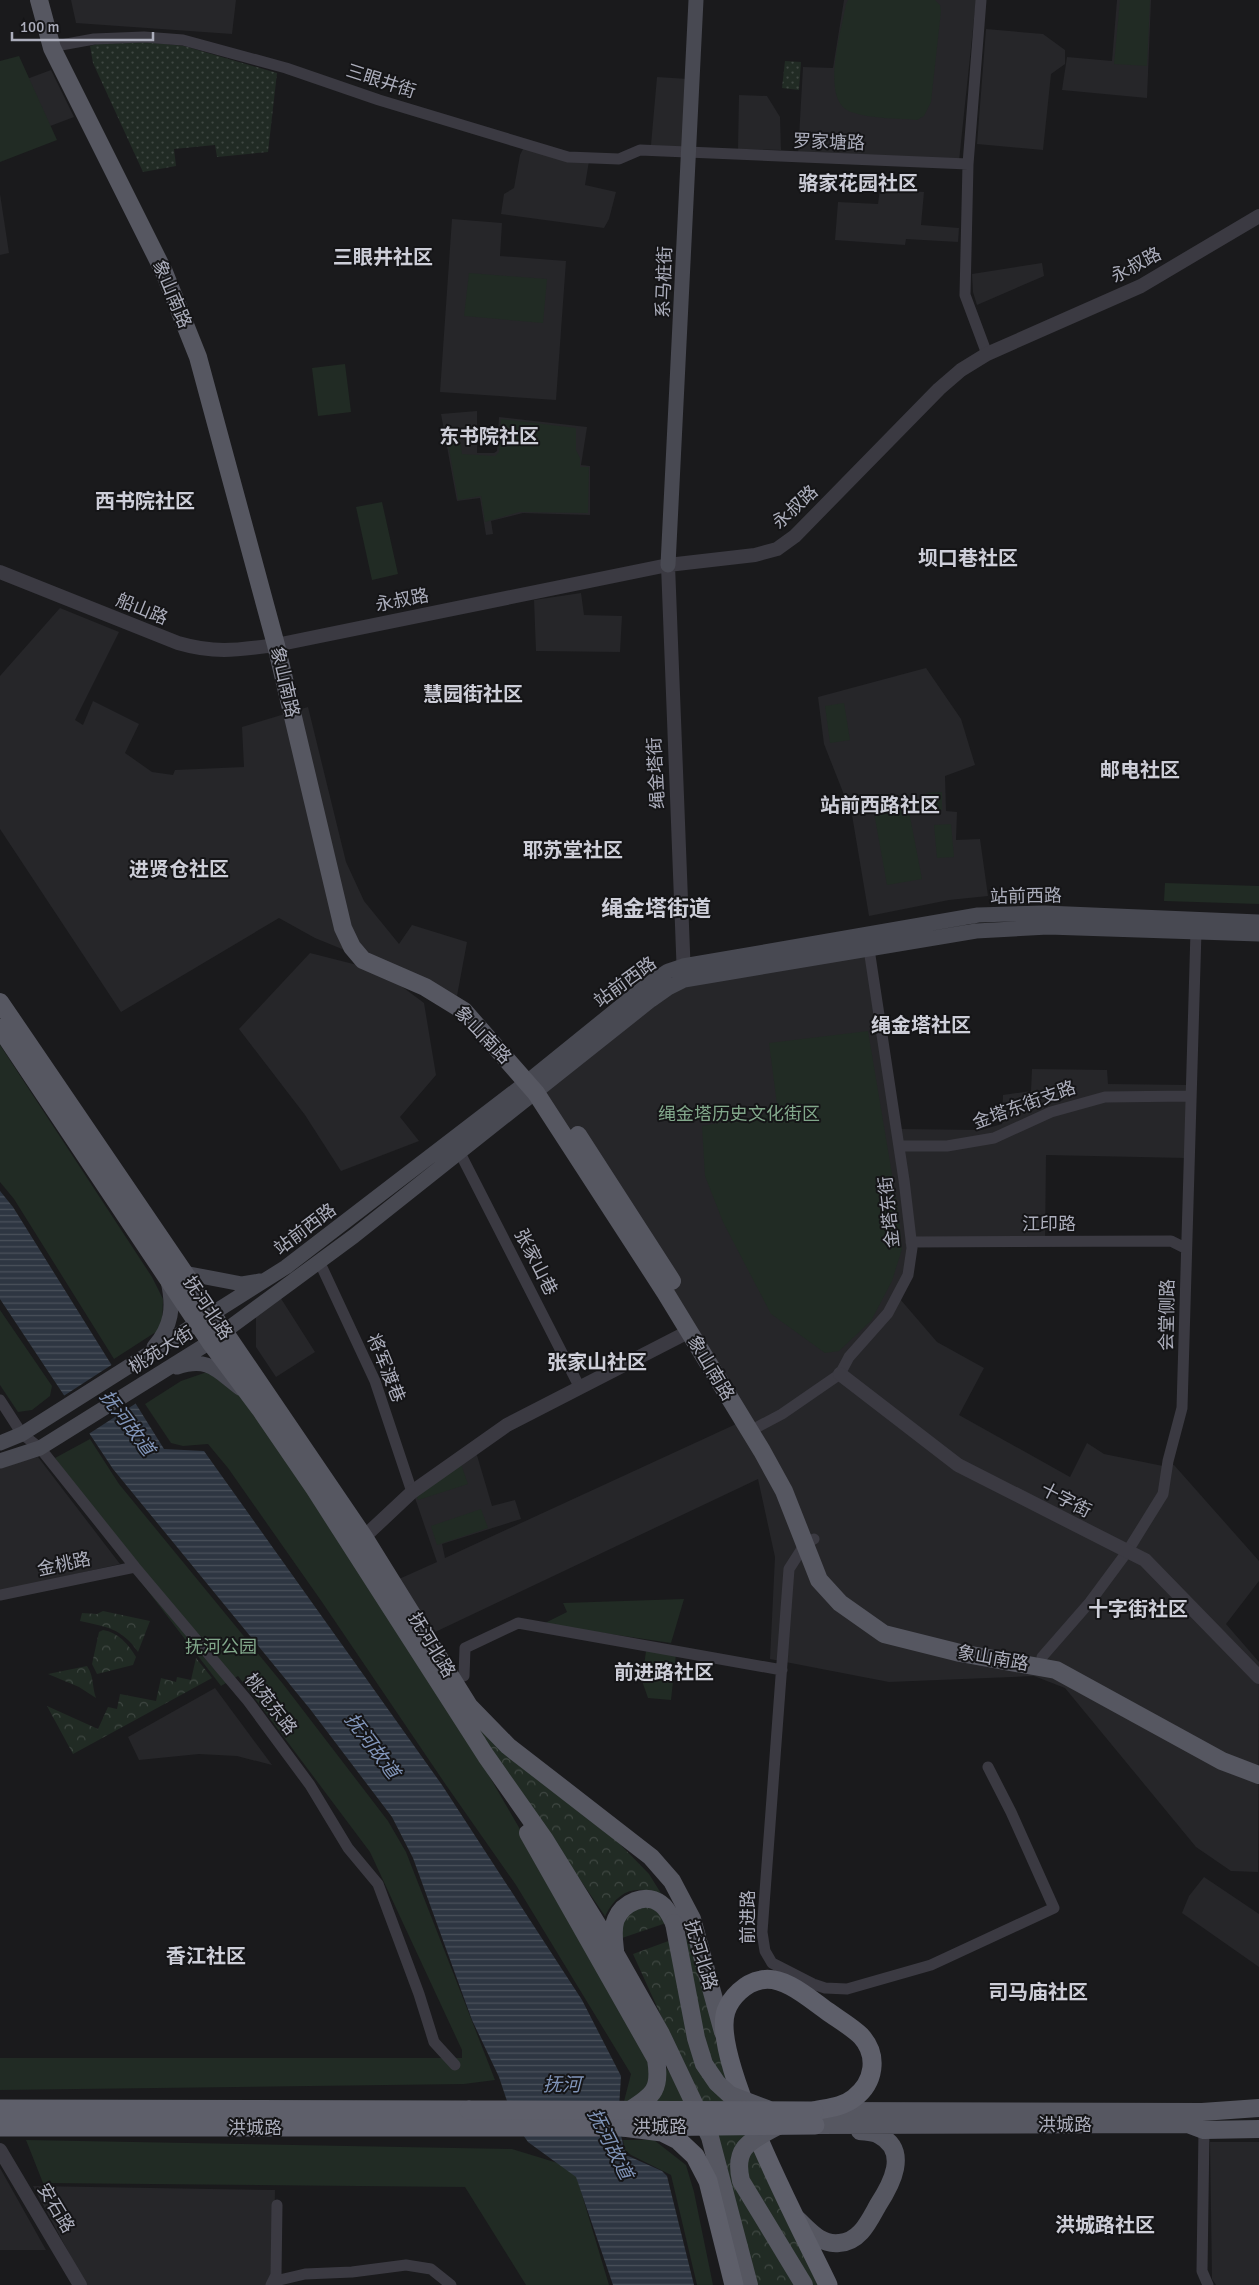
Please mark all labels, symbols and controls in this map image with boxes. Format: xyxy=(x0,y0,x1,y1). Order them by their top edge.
scale bar xyxy=(12,10,154,42)
text: 100 m xyxy=(20,18,60,36)
street label: 三眼井街 xyxy=(343,59,419,103)
street label: 罗家塘路 xyxy=(793,130,865,154)
district label: 骆家花园社区 xyxy=(798,171,918,196)
street label: 永叔路 xyxy=(1107,243,1165,287)
district label: 三眼井社区 xyxy=(333,245,433,270)
street label: 系马桩街 xyxy=(652,246,676,318)
street label: 象山南路 xyxy=(148,257,196,331)
district label: 东书院社区 xyxy=(439,424,539,449)
street label: 永叔路 xyxy=(768,481,822,533)
district label: 西书院社区 xyxy=(95,489,195,514)
district label: 坝口巷社区 xyxy=(918,546,1018,571)
street label: 永叔路 xyxy=(373,584,431,616)
street label: 船山路 xyxy=(113,589,171,629)
street label: 象山南路 xyxy=(266,644,304,720)
district label: 慧园街社区 xyxy=(423,682,523,707)
street label: 绳金塔街 xyxy=(643,736,669,810)
district label: 邮电社区 xyxy=(1100,758,1180,783)
district label: 站前西路社区 xyxy=(820,793,940,818)
district label: 耶苏堂社区 xyxy=(523,838,623,863)
district label: 进贤仓社区 xyxy=(129,857,229,882)
street label: 站前西路 xyxy=(990,884,1062,908)
district label: 绳金塔街道 xyxy=(601,895,711,922)
street label: 站前西路 xyxy=(589,952,661,1012)
street label: 象山南路 xyxy=(450,1001,516,1069)
district label: 绳金塔社区 xyxy=(871,1013,971,1038)
street label: 金塔东街支路 xyxy=(969,1076,1079,1134)
park label: 绳金塔历史文化街区 xyxy=(658,1103,820,1125)
street label: 金塔东街 xyxy=(874,1175,904,1249)
street label: 站前西路 xyxy=(270,1199,340,1259)
street label: 江印路 xyxy=(1022,1213,1076,1235)
street label: 张家山巷 xyxy=(510,1225,562,1299)
street label: 抚河北路 xyxy=(179,1272,237,1344)
street label: 会堂侧路 xyxy=(1155,1279,1179,1351)
street label: 桃苑大街 xyxy=(125,1322,197,1378)
street label: 将军渡巷 xyxy=(362,1331,410,1405)
street label: 象山南路 xyxy=(683,1331,739,1405)
district label: 张家山社区 xyxy=(547,1350,647,1375)
water label: 抚河故道 xyxy=(95,1385,161,1463)
street label: 十字街 xyxy=(1037,1478,1095,1522)
street label: 金桃路 xyxy=(35,1548,93,1580)
district label: 十字街社区 xyxy=(1088,1597,1188,1622)
street label: 抚河北路 xyxy=(404,1608,460,1682)
park label: 抚河公园 xyxy=(185,1636,257,1658)
street label: 象山南路 xyxy=(956,1641,1030,1675)
district label: 前进路社区 xyxy=(614,1660,714,1685)
street label: 桃苑东路 xyxy=(240,1669,302,1739)
water label: 抚河故道 xyxy=(340,1708,406,1786)
street label: 前进路 xyxy=(737,1890,759,1944)
street label: 抚河北路 xyxy=(680,1917,722,1993)
district label: 香江社区 xyxy=(166,1944,246,1969)
district label: 司马庙社区 xyxy=(988,1980,1088,2005)
water label: 抚河 xyxy=(543,2073,585,2097)
water label: 抚河故道 xyxy=(582,2105,639,2186)
street label: 洪城路 xyxy=(1038,2114,1092,2136)
street label: 洪城路 xyxy=(633,2116,687,2138)
street label: 洪城路 xyxy=(228,2117,282,2139)
street label: 安石路 xyxy=(33,2179,79,2237)
district label: 洪城路社区 xyxy=(1055,2213,1155,2238)

